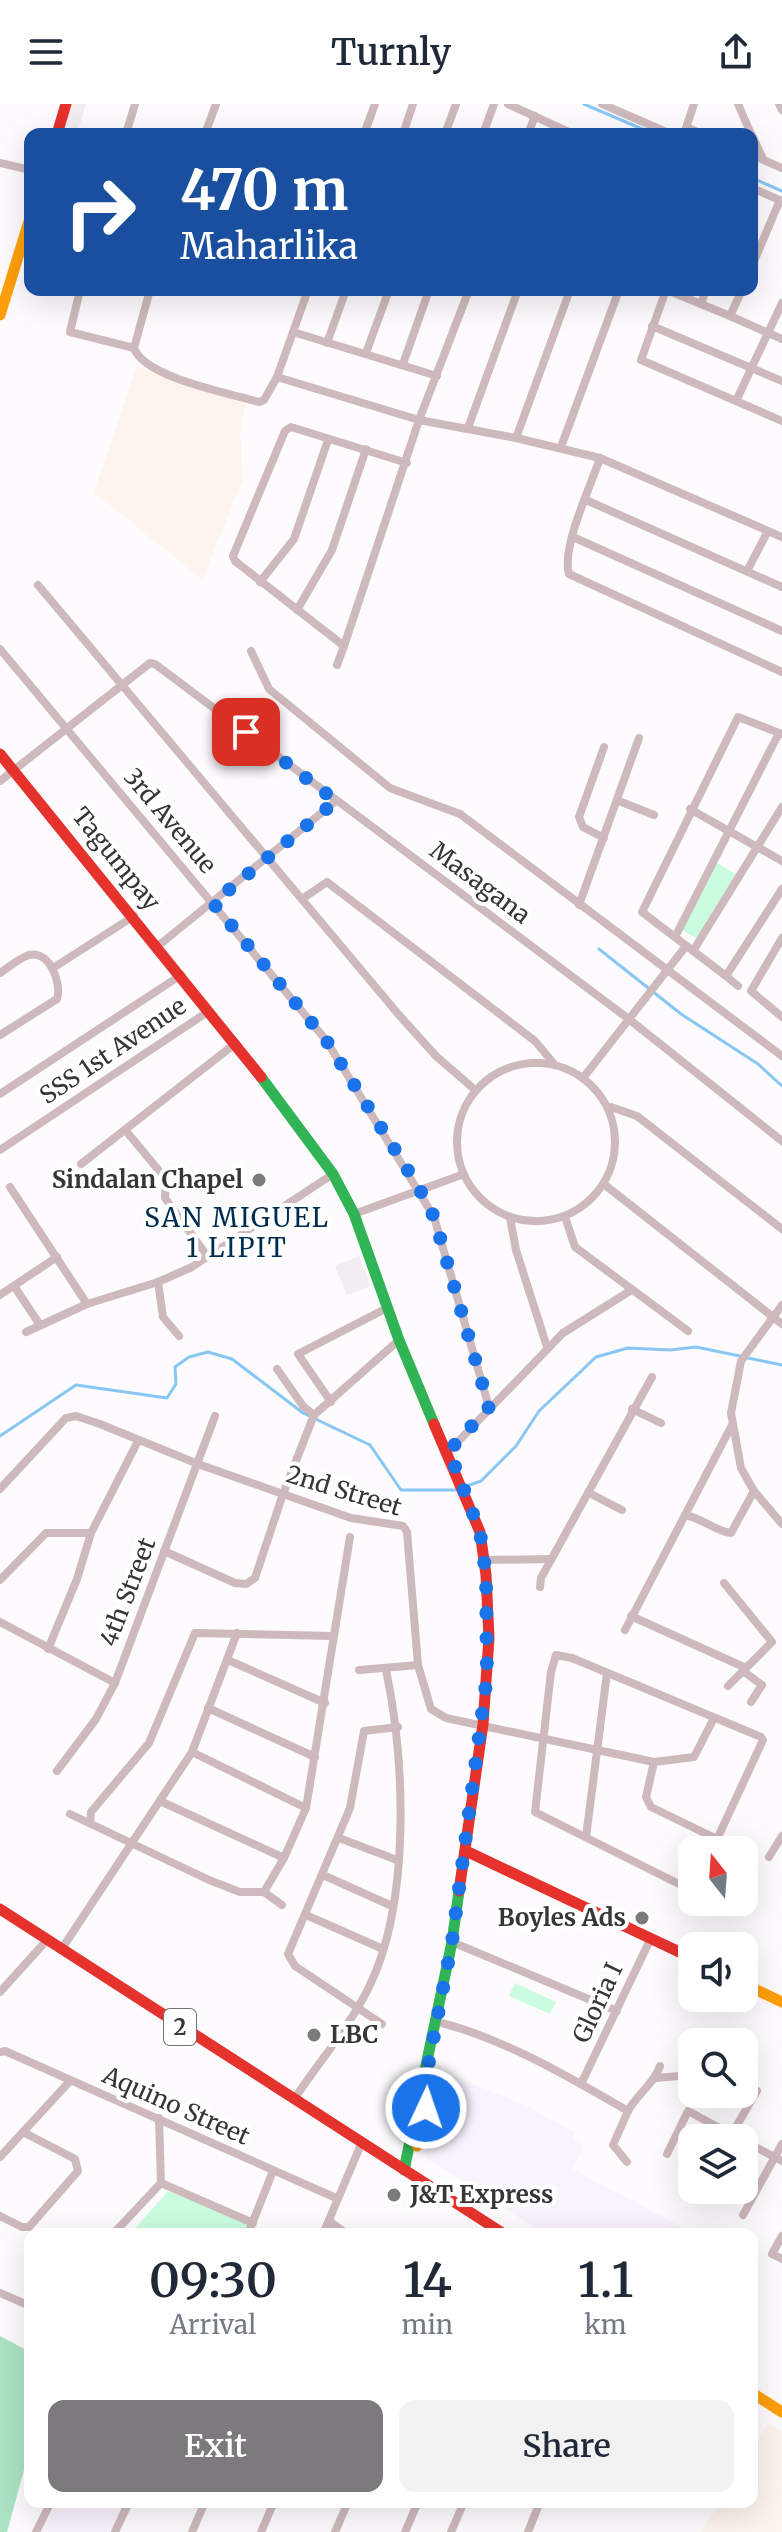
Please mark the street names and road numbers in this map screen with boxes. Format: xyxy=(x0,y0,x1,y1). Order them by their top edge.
street label: 3rd Avenue xyxy=(117,762,223,880)
street label: Tagumpay xyxy=(65,801,167,916)
street label: Masagana xyxy=(424,835,537,931)
street label: SSS 1st Avenue xyxy=(34,990,192,1111)
street label: 2nd Street xyxy=(283,1458,406,1523)
street label: 4th Street xyxy=(93,1533,163,1651)
street label: Gloria I xyxy=(566,1958,629,2048)
road number: 2 xyxy=(164,2009,196,2045)
street label: Aquino Street xyxy=(97,2059,255,2152)

